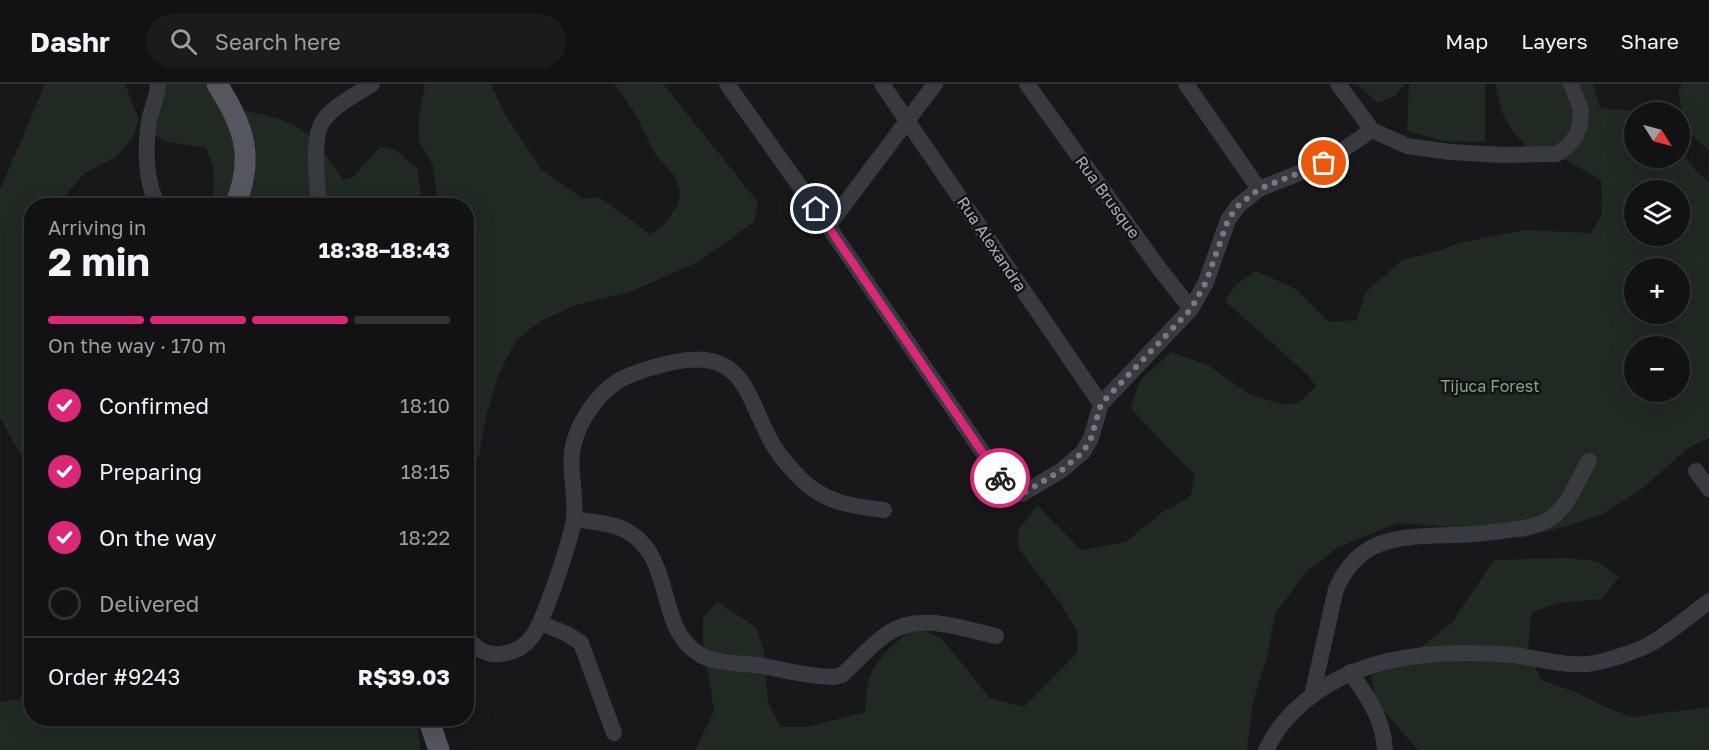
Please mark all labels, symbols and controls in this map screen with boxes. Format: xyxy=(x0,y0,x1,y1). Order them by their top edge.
search box xyxy=(146,14,566,68)
text: Dashr xyxy=(30,25,110,58)
icon: search xyxy=(167,25,200,58)
text: Search here xyxy=(215,28,341,55)
text: Map xyxy=(1445,28,1488,54)
text: Layers xyxy=(1521,28,1588,54)
text: Share xyxy=(1621,28,1679,54)
north arrow xyxy=(1624,102,1690,168)
map controls xyxy=(1624,102,1690,402)
pin xyxy=(1298,137,1349,188)
icon: bag xyxy=(1307,146,1340,179)
street label: Rua Brusque xyxy=(1071,152,1145,242)
button: layers xyxy=(1624,180,1690,246)
pin xyxy=(790,183,841,234)
icon: home xyxy=(799,192,832,225)
street label: Rua Alexandra xyxy=(953,193,1031,295)
text: Arriving in xyxy=(48,215,146,239)
text: 18:38–18:43 xyxy=(319,236,450,263)
text: 2 min xyxy=(48,238,150,285)
button: + xyxy=(1624,258,1690,324)
text: On the way · 170 m xyxy=(48,333,226,357)
button: − xyxy=(1624,336,1690,402)
park label: Tijuca Forest xyxy=(1440,376,1540,396)
icon: check xyxy=(48,389,81,422)
text: Confirmed xyxy=(99,392,209,419)
text: 18:10 xyxy=(400,393,450,417)
courier xyxy=(970,448,1030,508)
icon: check xyxy=(48,455,81,488)
text: Preparing xyxy=(99,458,202,485)
text: 18:15 xyxy=(401,459,450,483)
icon: bike xyxy=(984,462,1017,495)
icon: check xyxy=(48,521,81,554)
text: On the way xyxy=(99,524,217,551)
text: 18:22 xyxy=(399,525,450,549)
text: Delivered xyxy=(99,590,199,617)
text: Order #9243 xyxy=(48,663,180,690)
text: R$39.03 xyxy=(358,663,450,690)

